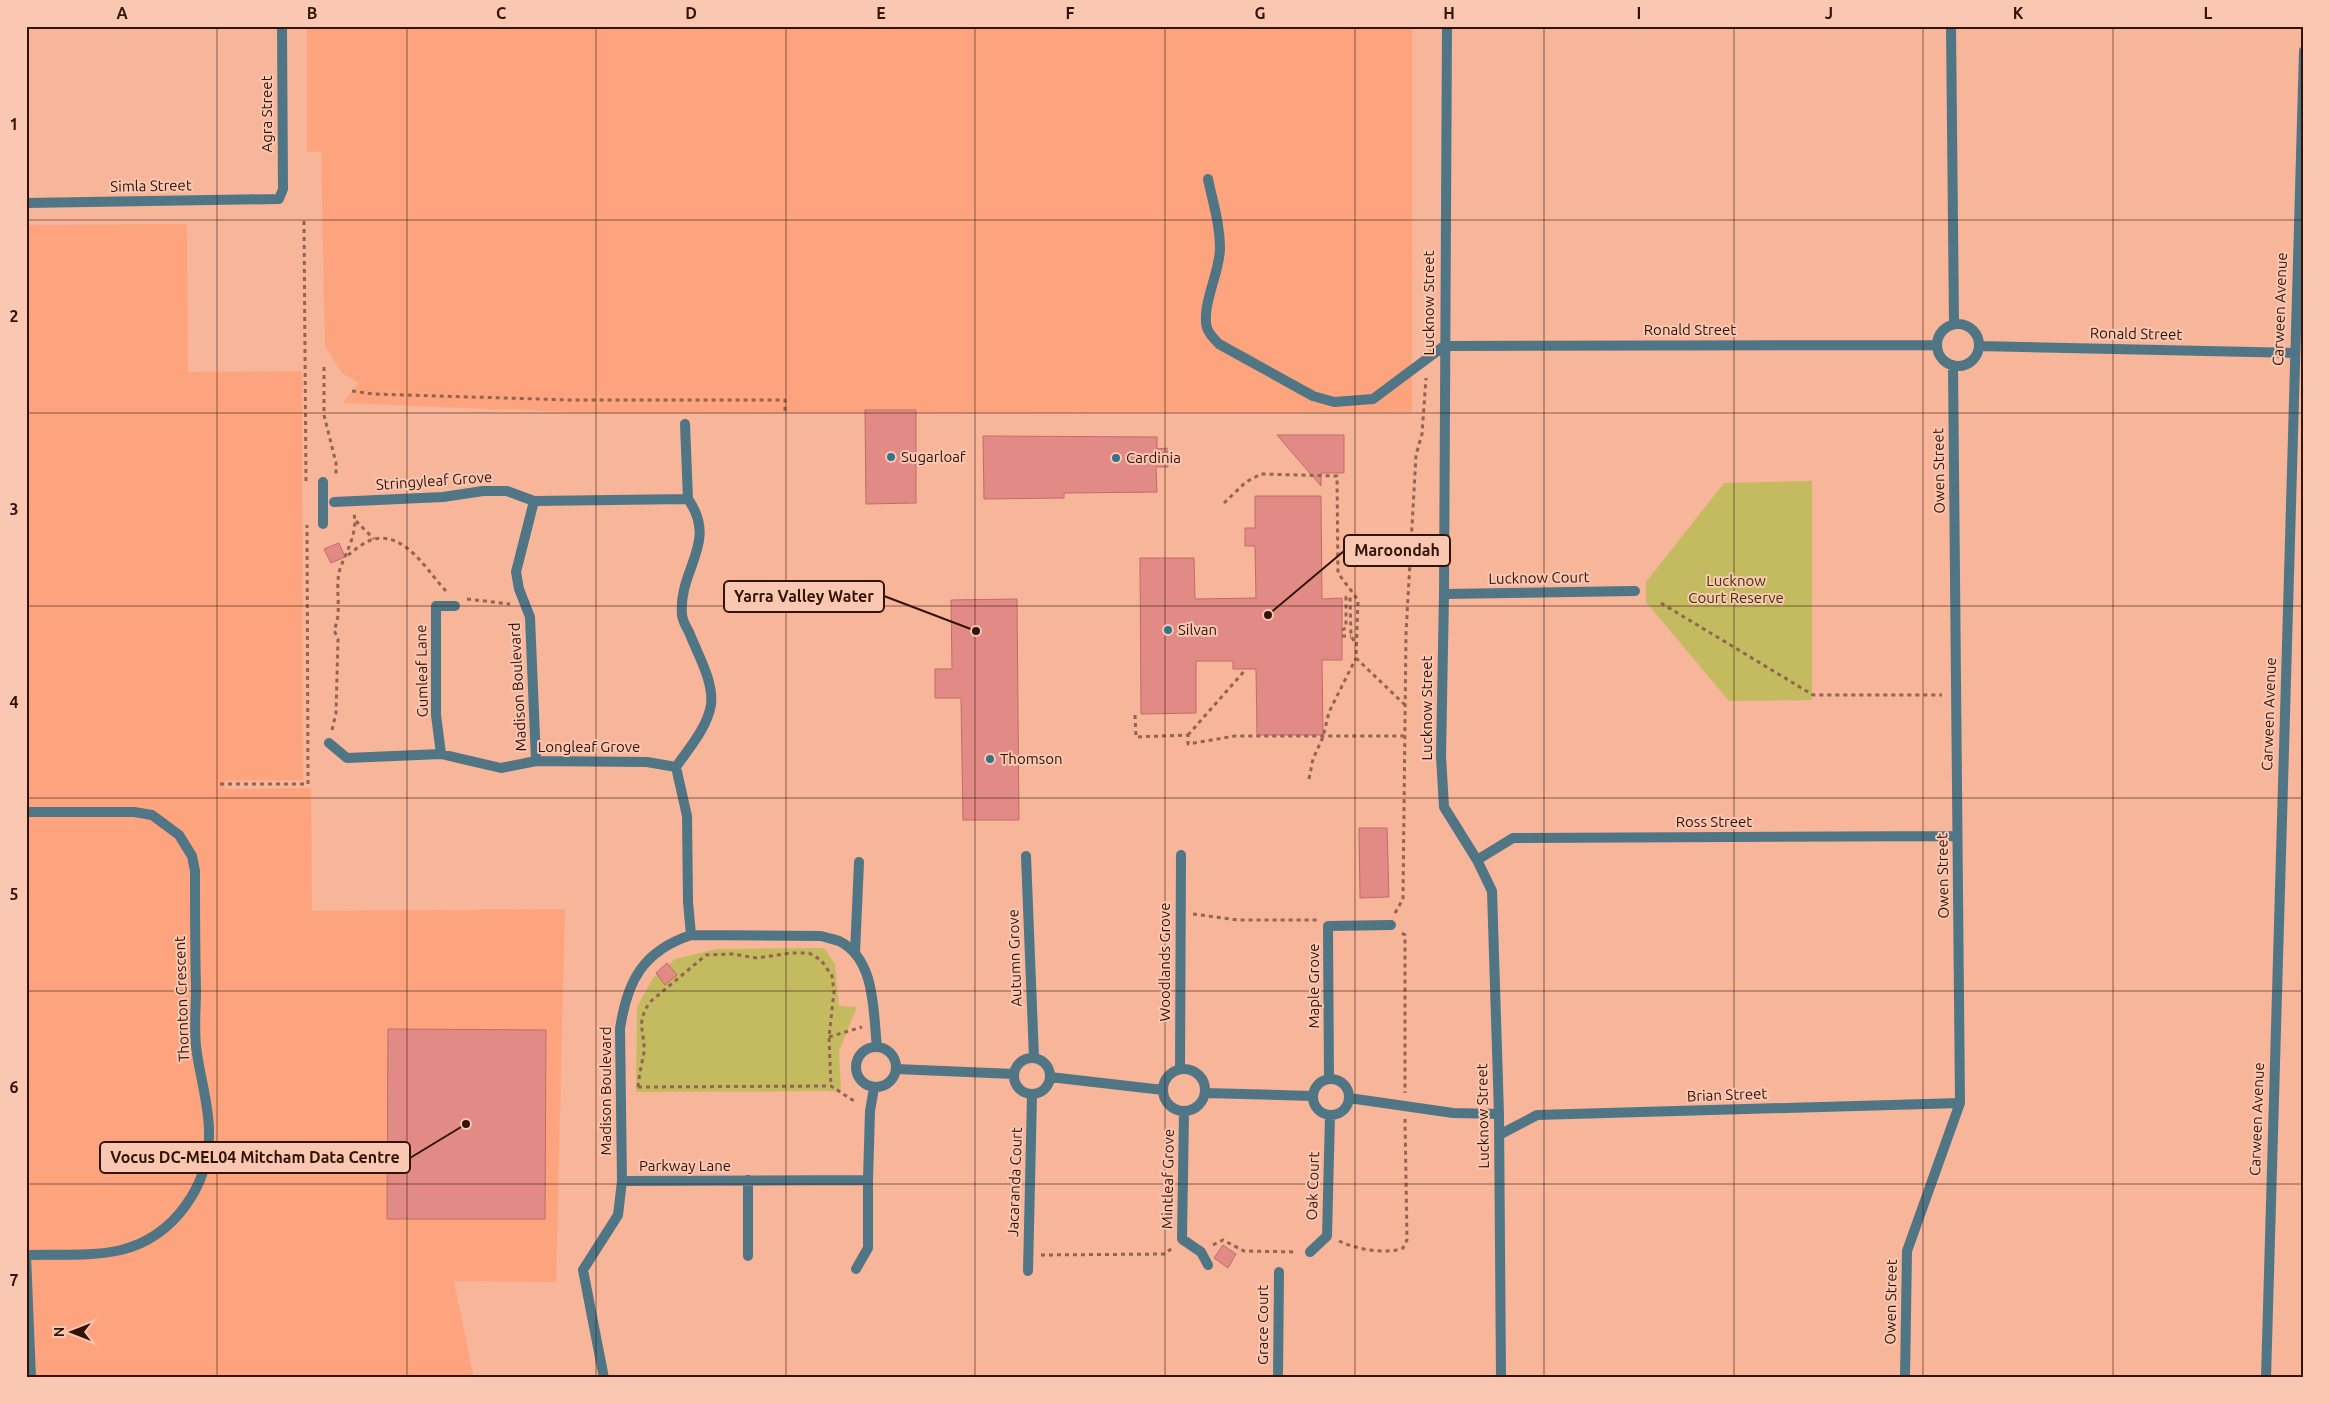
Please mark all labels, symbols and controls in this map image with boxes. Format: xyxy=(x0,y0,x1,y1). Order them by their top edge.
text: A xyxy=(116,4,128,22)
text: B xyxy=(307,4,317,22)
text: C xyxy=(496,4,506,22)
text: D xyxy=(685,4,697,22)
text: E xyxy=(876,4,886,22)
text: F xyxy=(1066,4,1075,22)
text: G xyxy=(1254,4,1266,22)
text: H xyxy=(1443,4,1455,22)
text: I xyxy=(1637,4,1641,22)
text: J xyxy=(1825,4,1833,22)
text: K xyxy=(2013,4,2024,22)
text: L xyxy=(2204,4,2213,22)
street label: Agra Street xyxy=(258,75,275,153)
text: 1 xyxy=(9,115,19,133)
street label: Simla Street xyxy=(110,176,192,195)
street label: Lucknow Street xyxy=(1420,250,1437,356)
street label: Carween Avenue xyxy=(2269,252,2290,366)
text: 2 xyxy=(9,307,19,325)
street label: Ronald Street xyxy=(1644,321,1736,338)
street label: Ronald Street xyxy=(2090,324,2182,343)
street label: Owen Street xyxy=(1929,428,1948,514)
place label: Sugarloaf xyxy=(901,448,966,465)
place label: Cardinia xyxy=(1126,449,1181,466)
marker: Sugarloaf xyxy=(885,451,897,463)
marker: Cardinia xyxy=(1110,452,1122,464)
street label: Stringyleaf Grove xyxy=(375,468,493,493)
text: 3 xyxy=(9,500,19,518)
callout: Maroondah xyxy=(1344,535,1450,566)
text: Maroondah xyxy=(1354,541,1440,559)
street label: Lucknow Court xyxy=(1488,568,1590,587)
park label: Lucknow Court Reserve xyxy=(1688,572,1784,606)
callout: Yarra Valley Water xyxy=(724,581,884,612)
text: Yarra Valley Water xyxy=(734,587,874,605)
place label: Silvan xyxy=(1178,621,1217,638)
street label: Madison Boulevard xyxy=(506,622,529,752)
marker: Silvan xyxy=(1162,624,1174,636)
street label: Gumleaf Lane xyxy=(412,625,431,718)
street label: Lucknow Street xyxy=(1418,655,1435,761)
street label: Carween Avenue xyxy=(2258,657,2279,771)
text: 4 xyxy=(9,693,19,711)
street label: Longleaf Grove xyxy=(538,738,640,755)
place label: Thomson xyxy=(1000,750,1062,767)
marker: Thomson xyxy=(984,753,996,765)
street label: Ross Street xyxy=(1676,813,1752,830)
street label: Owen Street xyxy=(1933,833,1952,919)
text: 5 xyxy=(9,885,19,903)
street label: Woodlands Grove xyxy=(1156,903,1173,1021)
street label: Autumn Grove xyxy=(1004,909,1025,1007)
street label: Thornton Crescent xyxy=(171,936,192,1062)
street label: Maple Grove xyxy=(1305,943,1322,1029)
street label: Madison Boulevard xyxy=(597,1027,614,1156)
street label: Carween Avenue xyxy=(2246,1062,2267,1176)
street label: Lucknow Street xyxy=(1473,1063,1492,1169)
text: 6 xyxy=(9,1078,19,1096)
street label: Brian Street xyxy=(1686,1085,1768,1104)
street label: Jacaranda Court xyxy=(1004,1127,1025,1237)
street label: Mintleaf Grove xyxy=(1158,1129,1177,1229)
callout: Vocus DC-MEL04 Mitcham Data Centre xyxy=(100,1142,410,1173)
text: Vocus DC-MEL04 Mitcham Data Centre xyxy=(110,1148,400,1166)
street label: Oak Court xyxy=(1303,1151,1322,1220)
street label: Parkway Lane xyxy=(639,1157,731,1174)
street label: Owen Street xyxy=(1881,1259,1900,1345)
text: 7 xyxy=(9,1271,19,1289)
street label: Grace Court xyxy=(1254,1285,1271,1365)
north arrow xyxy=(48,1306,98,1356)
text: N xyxy=(51,1327,67,1337)

